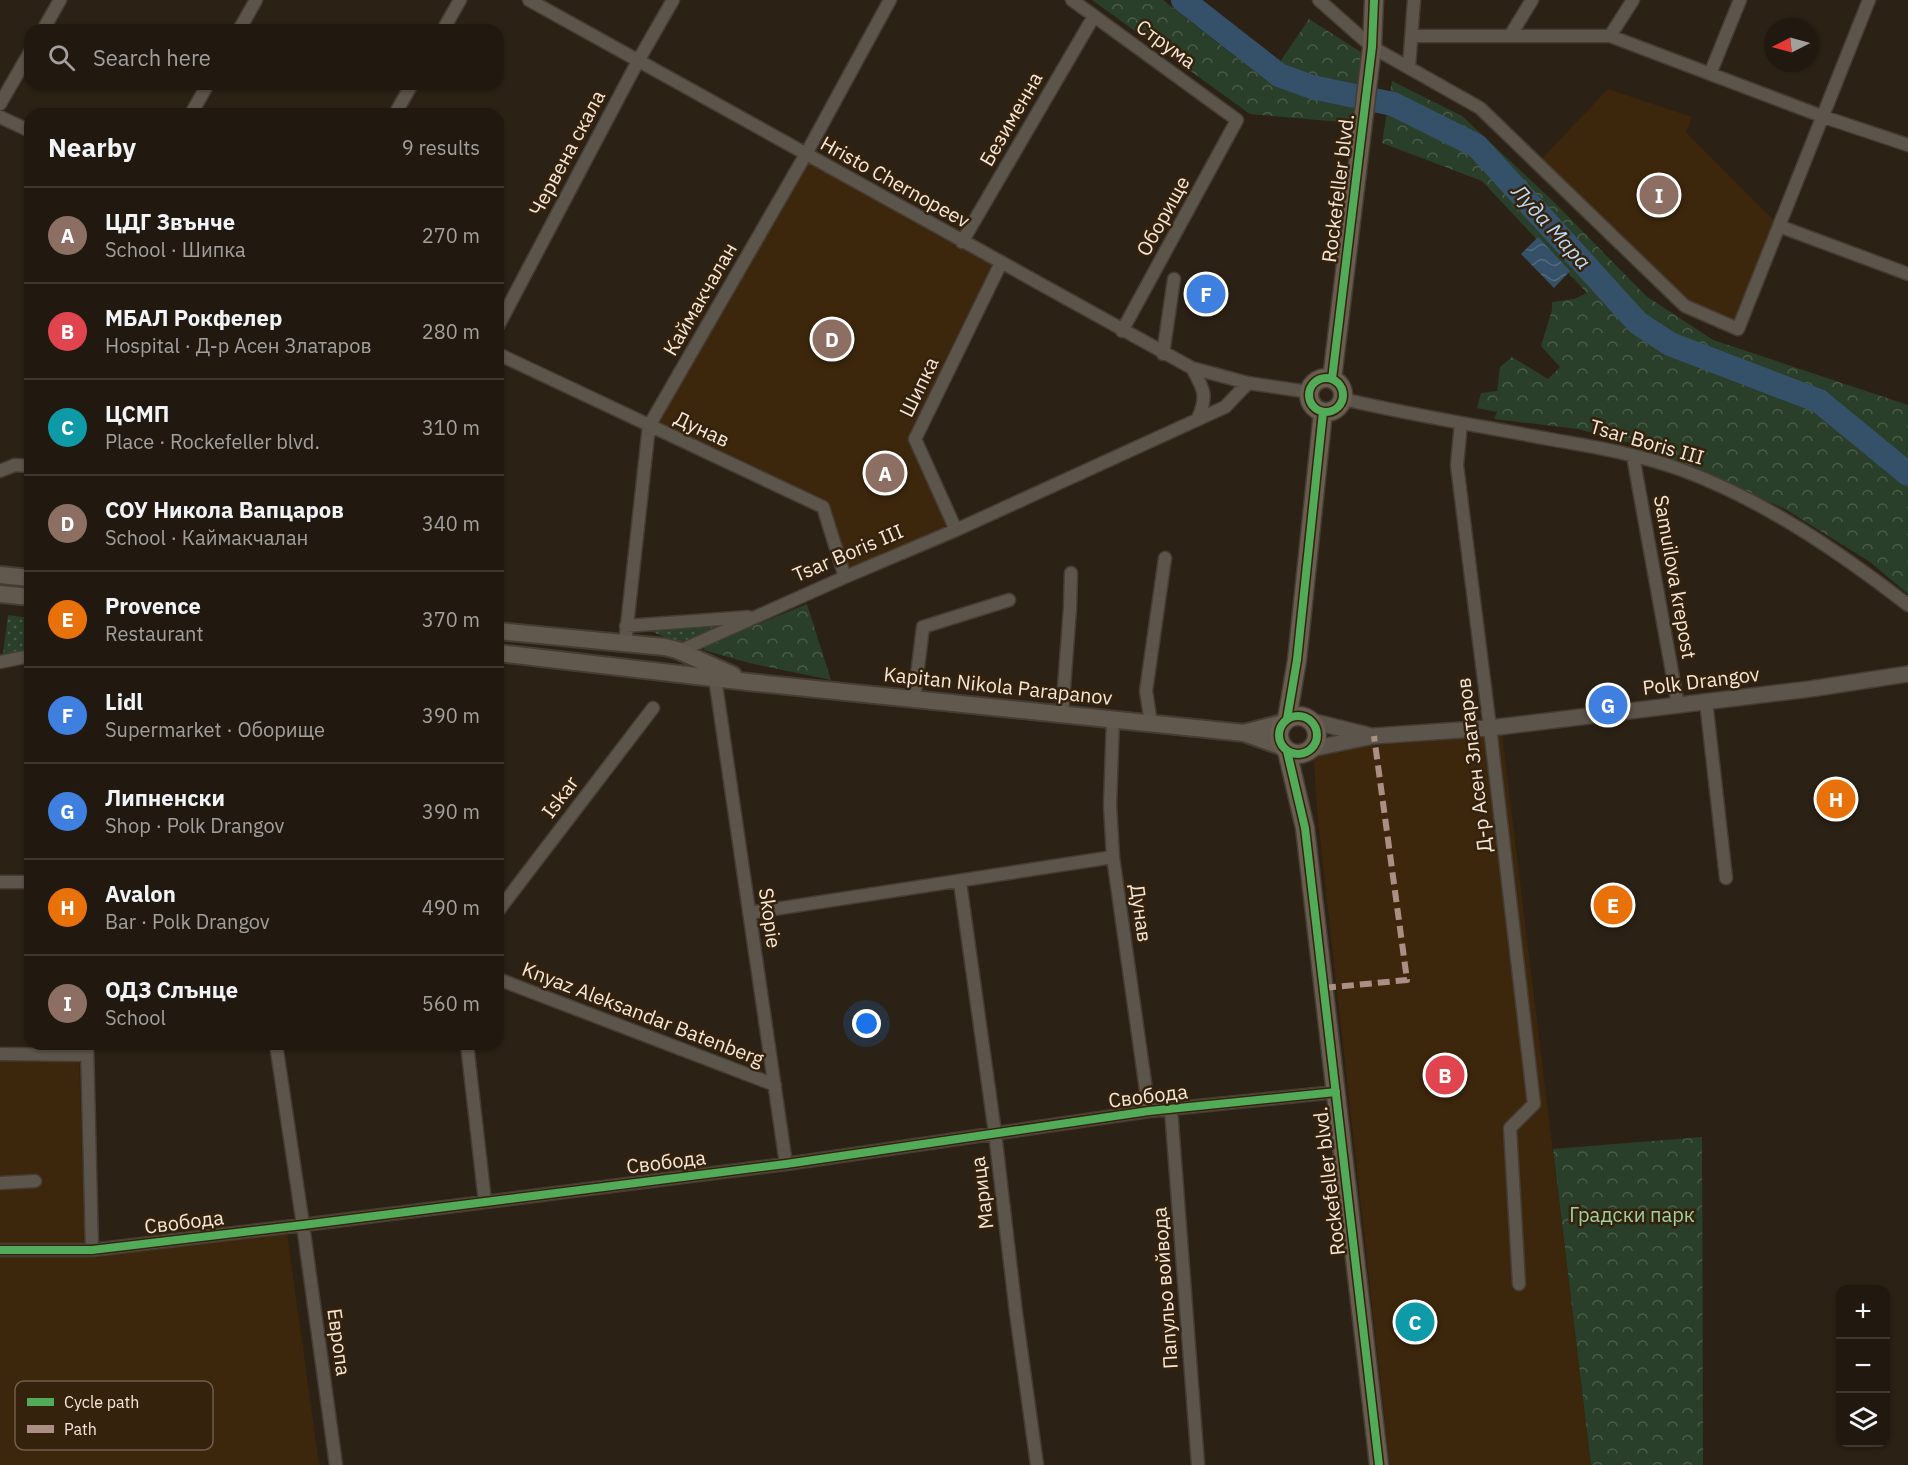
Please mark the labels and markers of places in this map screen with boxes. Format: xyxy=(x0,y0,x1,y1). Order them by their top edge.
pin: I xyxy=(1640,172,1678,218)
pin: F xyxy=(1186,272,1226,316)
pin: D xyxy=(812,316,852,362)
pin: A xyxy=(866,450,904,496)
pin: G xyxy=(1588,682,1628,728)
pin: H xyxy=(1816,776,1856,822)
pin: E xyxy=(1594,882,1632,928)
pin: B xyxy=(1426,1052,1464,1098)
pin: C xyxy=(1396,1300,1434,1344)

